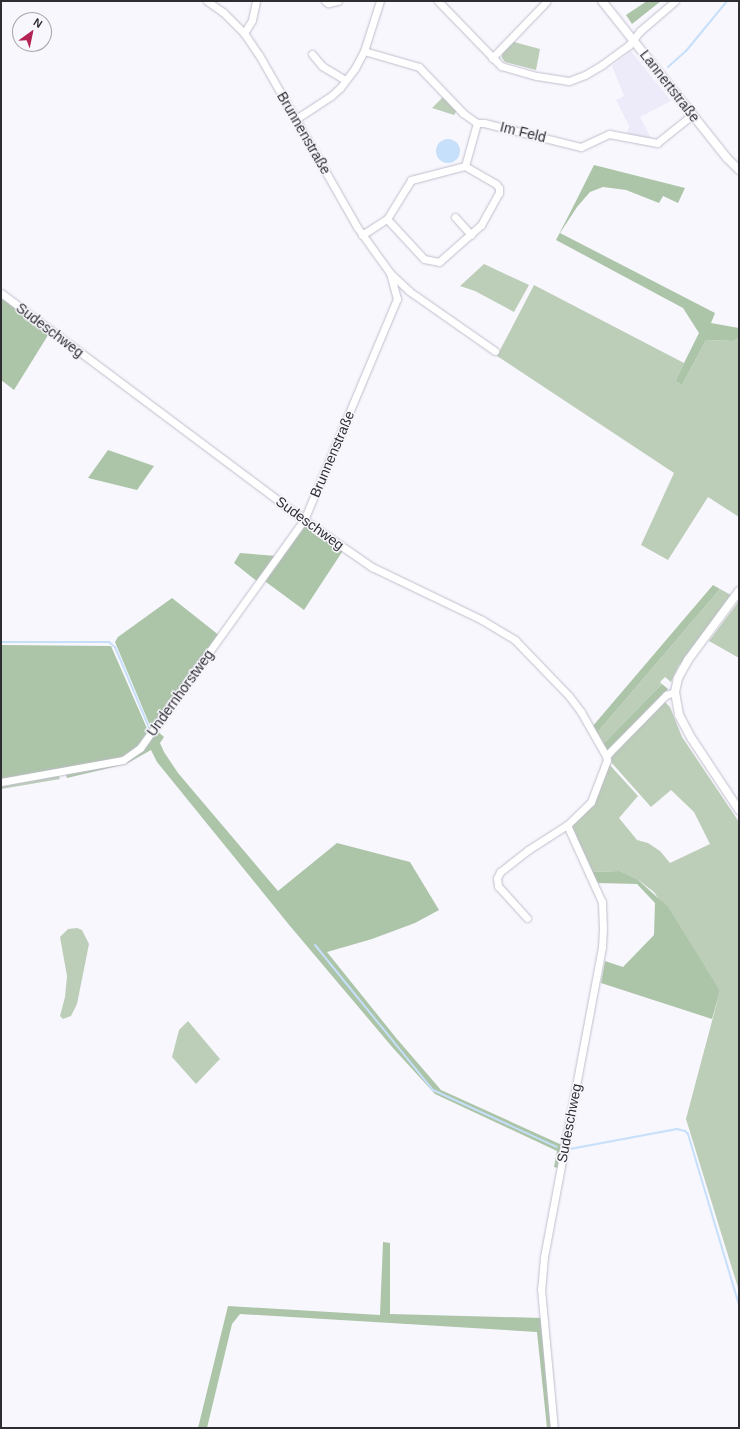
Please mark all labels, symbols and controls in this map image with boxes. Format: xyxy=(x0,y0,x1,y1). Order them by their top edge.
north arrow xyxy=(12,12,52,52)
text: N xyxy=(31,16,45,30)
street label: Lannertstraße xyxy=(637,46,703,126)
street label: Brunnenstraße xyxy=(274,89,334,177)
street label: Im Feld xyxy=(498,118,548,146)
street label: Sudeschweg xyxy=(13,299,87,361)
street label: Brunnenstraße xyxy=(306,408,358,500)
street label: Sudeschweg xyxy=(273,493,347,553)
street label: Undernhorstweg xyxy=(143,647,217,739)
street label: Sudeschweg xyxy=(553,1082,585,1164)

